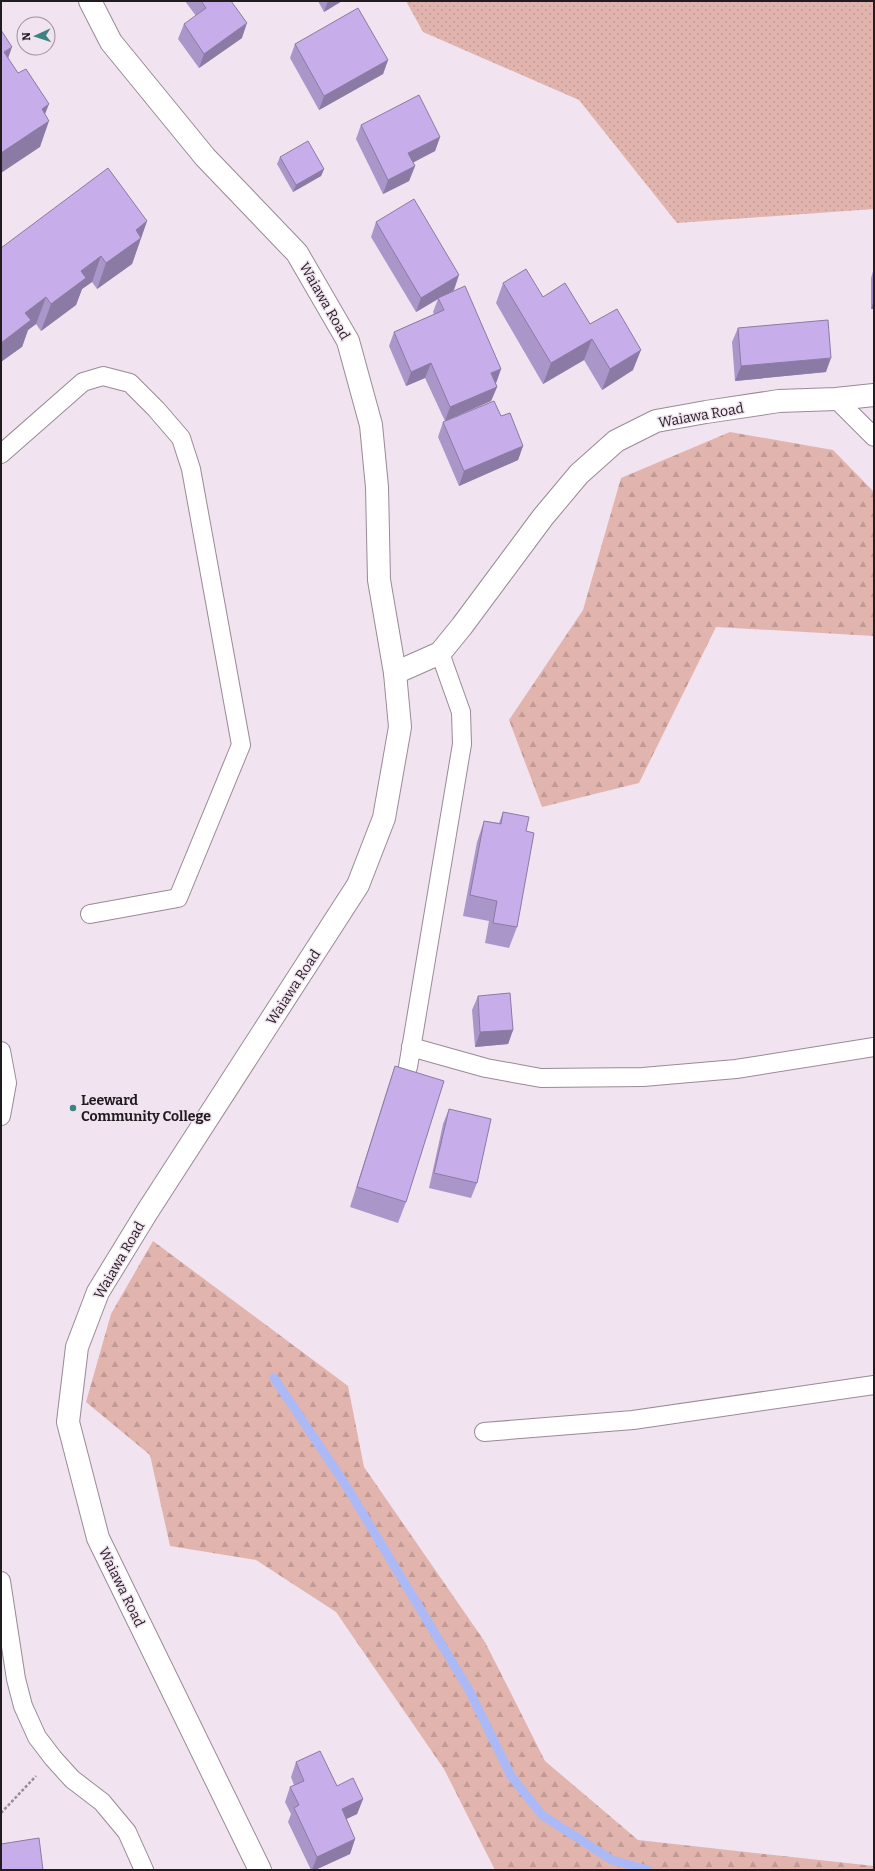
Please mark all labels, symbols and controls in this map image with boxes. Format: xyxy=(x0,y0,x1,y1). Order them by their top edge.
north arrow xyxy=(16,16,56,56)
text: N xyxy=(20,31,33,41)
street label: Waiawa Road xyxy=(296,260,354,343)
street label: Waiawa Road xyxy=(657,400,745,431)
street label: Waiawa Road xyxy=(263,946,324,1028)
place label: Leeward Community College xyxy=(81,1092,211,1125)
marker: Leeward Community College xyxy=(68,1103,78,1113)
street label: Waiawa Road xyxy=(90,1219,148,1302)
street label: Waiawa Road xyxy=(95,1545,148,1630)

